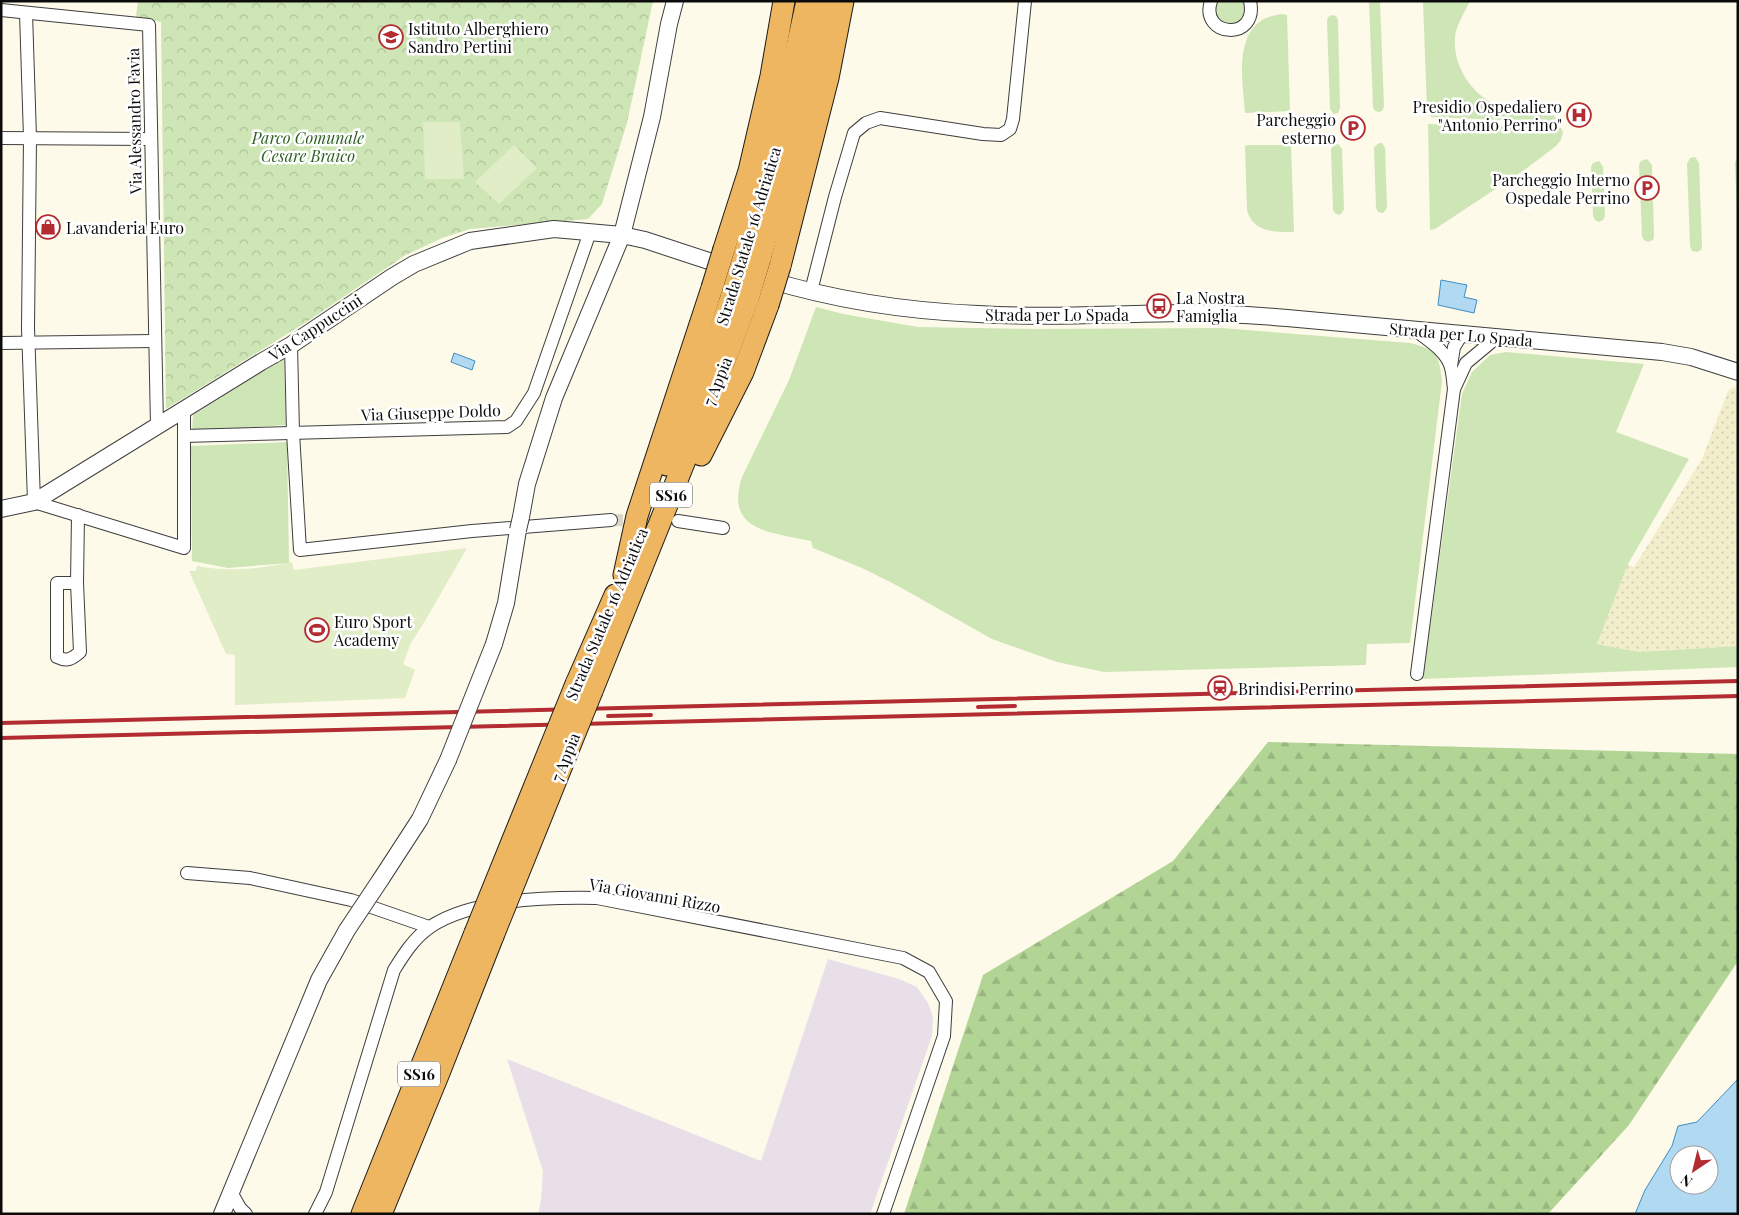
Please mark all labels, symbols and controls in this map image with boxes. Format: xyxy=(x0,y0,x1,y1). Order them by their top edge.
place label: Istituto Alberghiero Sandro Pertini xyxy=(408,18,549,57)
school or university icon: Istituto Alberghiero Sandro Pertini xyxy=(378,24,404,50)
street label: Via Alessandro Favia xyxy=(122,48,146,195)
place label: Presidio Ospedaliero "Antonio Perrino" xyxy=(1413,96,1562,135)
hospital icon: Presidio Ospedaliero "Antonio Perrino" xyxy=(1566,102,1592,128)
place label: Parcheggio esterno xyxy=(1256,109,1336,148)
parking icon: Parcheggio esterno xyxy=(1340,115,1366,141)
park label: Parco Comunale Cesare Braico xyxy=(251,127,364,166)
street label: Strada Statale 16 Adriatica xyxy=(711,144,785,328)
place label: Parcheggio Interno Ospedale Perrino xyxy=(1492,169,1630,208)
parking icon: Parcheggio Interno Ospedale Perrino xyxy=(1634,175,1660,201)
shop icon: Lavanderia Euro xyxy=(35,214,61,240)
place label: Lavanderia Euro xyxy=(66,217,184,238)
place label: La Nostra Famiglia xyxy=(1176,287,1245,326)
street label: Via Cappuccini xyxy=(263,289,366,366)
bus stop icon: La Nostra Famiglia xyxy=(1146,293,1172,319)
street label: Strada per Lo Spada xyxy=(985,304,1129,325)
street label: Strada per Lo Spada xyxy=(1388,317,1534,351)
street label: 7 Appia xyxy=(698,353,736,409)
street label: Via Giuseppe Doldo xyxy=(360,399,501,425)
road number: SS16 xyxy=(650,482,692,508)
street label: Strada Statale 16 Adriatica xyxy=(560,524,652,704)
place label: Euro Sport Academy xyxy=(333,611,412,650)
sports icon: Euro Sport Academy xyxy=(304,617,330,643)
station icon: Brindisi Perrino xyxy=(1207,675,1233,701)
place label: Brindisi Perrino xyxy=(1238,678,1354,699)
street label: 7 Appia xyxy=(546,729,584,785)
street label: Via Giovanni Rizzo xyxy=(587,873,723,917)
road number: SS16 xyxy=(398,1062,440,1086)
north arrow xyxy=(1669,1145,1719,1195)
text: N xyxy=(1677,1170,1696,1192)

